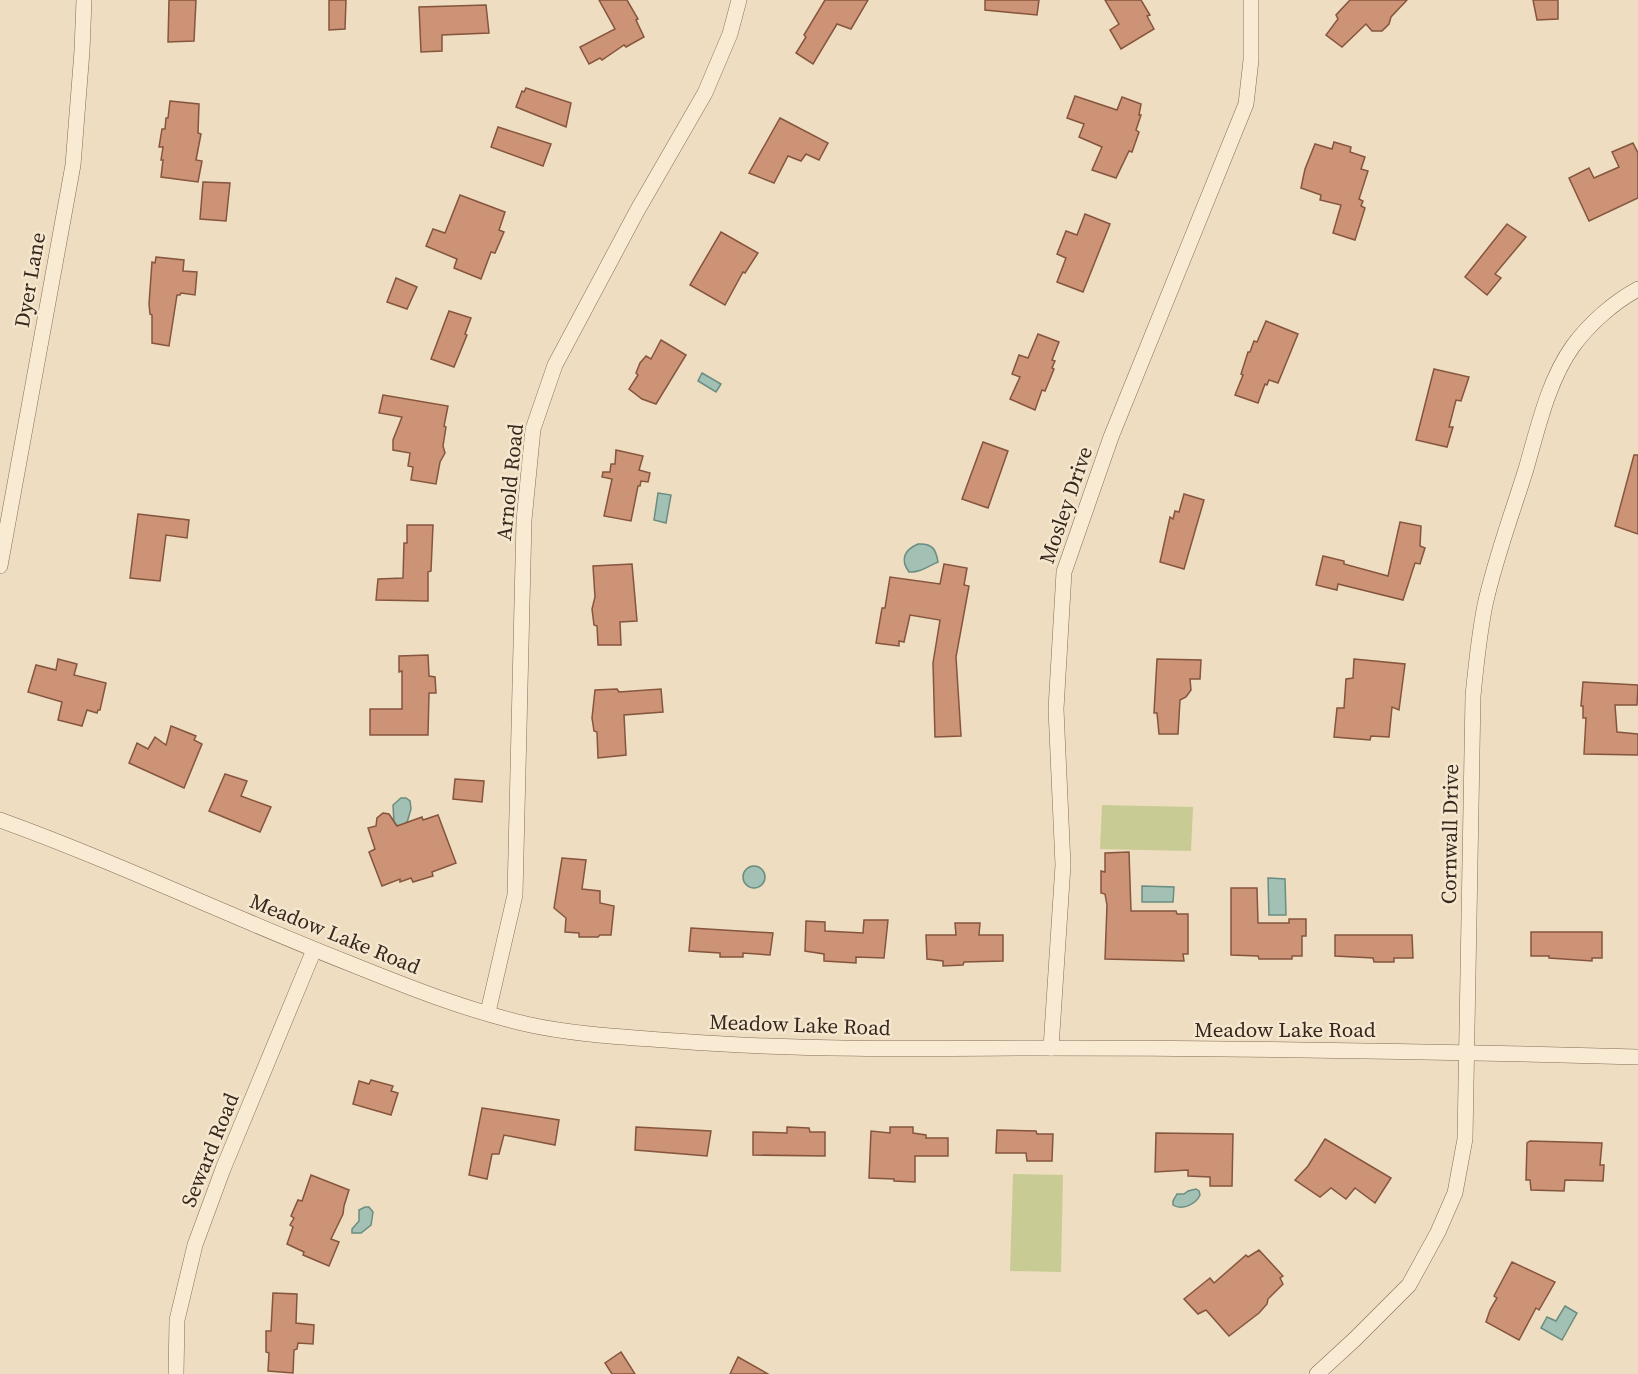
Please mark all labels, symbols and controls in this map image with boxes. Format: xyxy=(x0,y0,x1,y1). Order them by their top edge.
street label: Dyer Lane xyxy=(7,230,52,330)
street label: Arnold Road xyxy=(489,422,530,542)
street label: Mosley Drive xyxy=(1032,442,1099,567)
street label: Cornwall Drive xyxy=(1434,764,1465,904)
street label: Meadow Lake Road xyxy=(246,886,425,981)
street label: Meadow Lake Road xyxy=(709,1007,891,1042)
street label: Meadow Lake Road xyxy=(1194,1015,1376,1044)
street label: Seward Road xyxy=(174,1088,246,1211)

